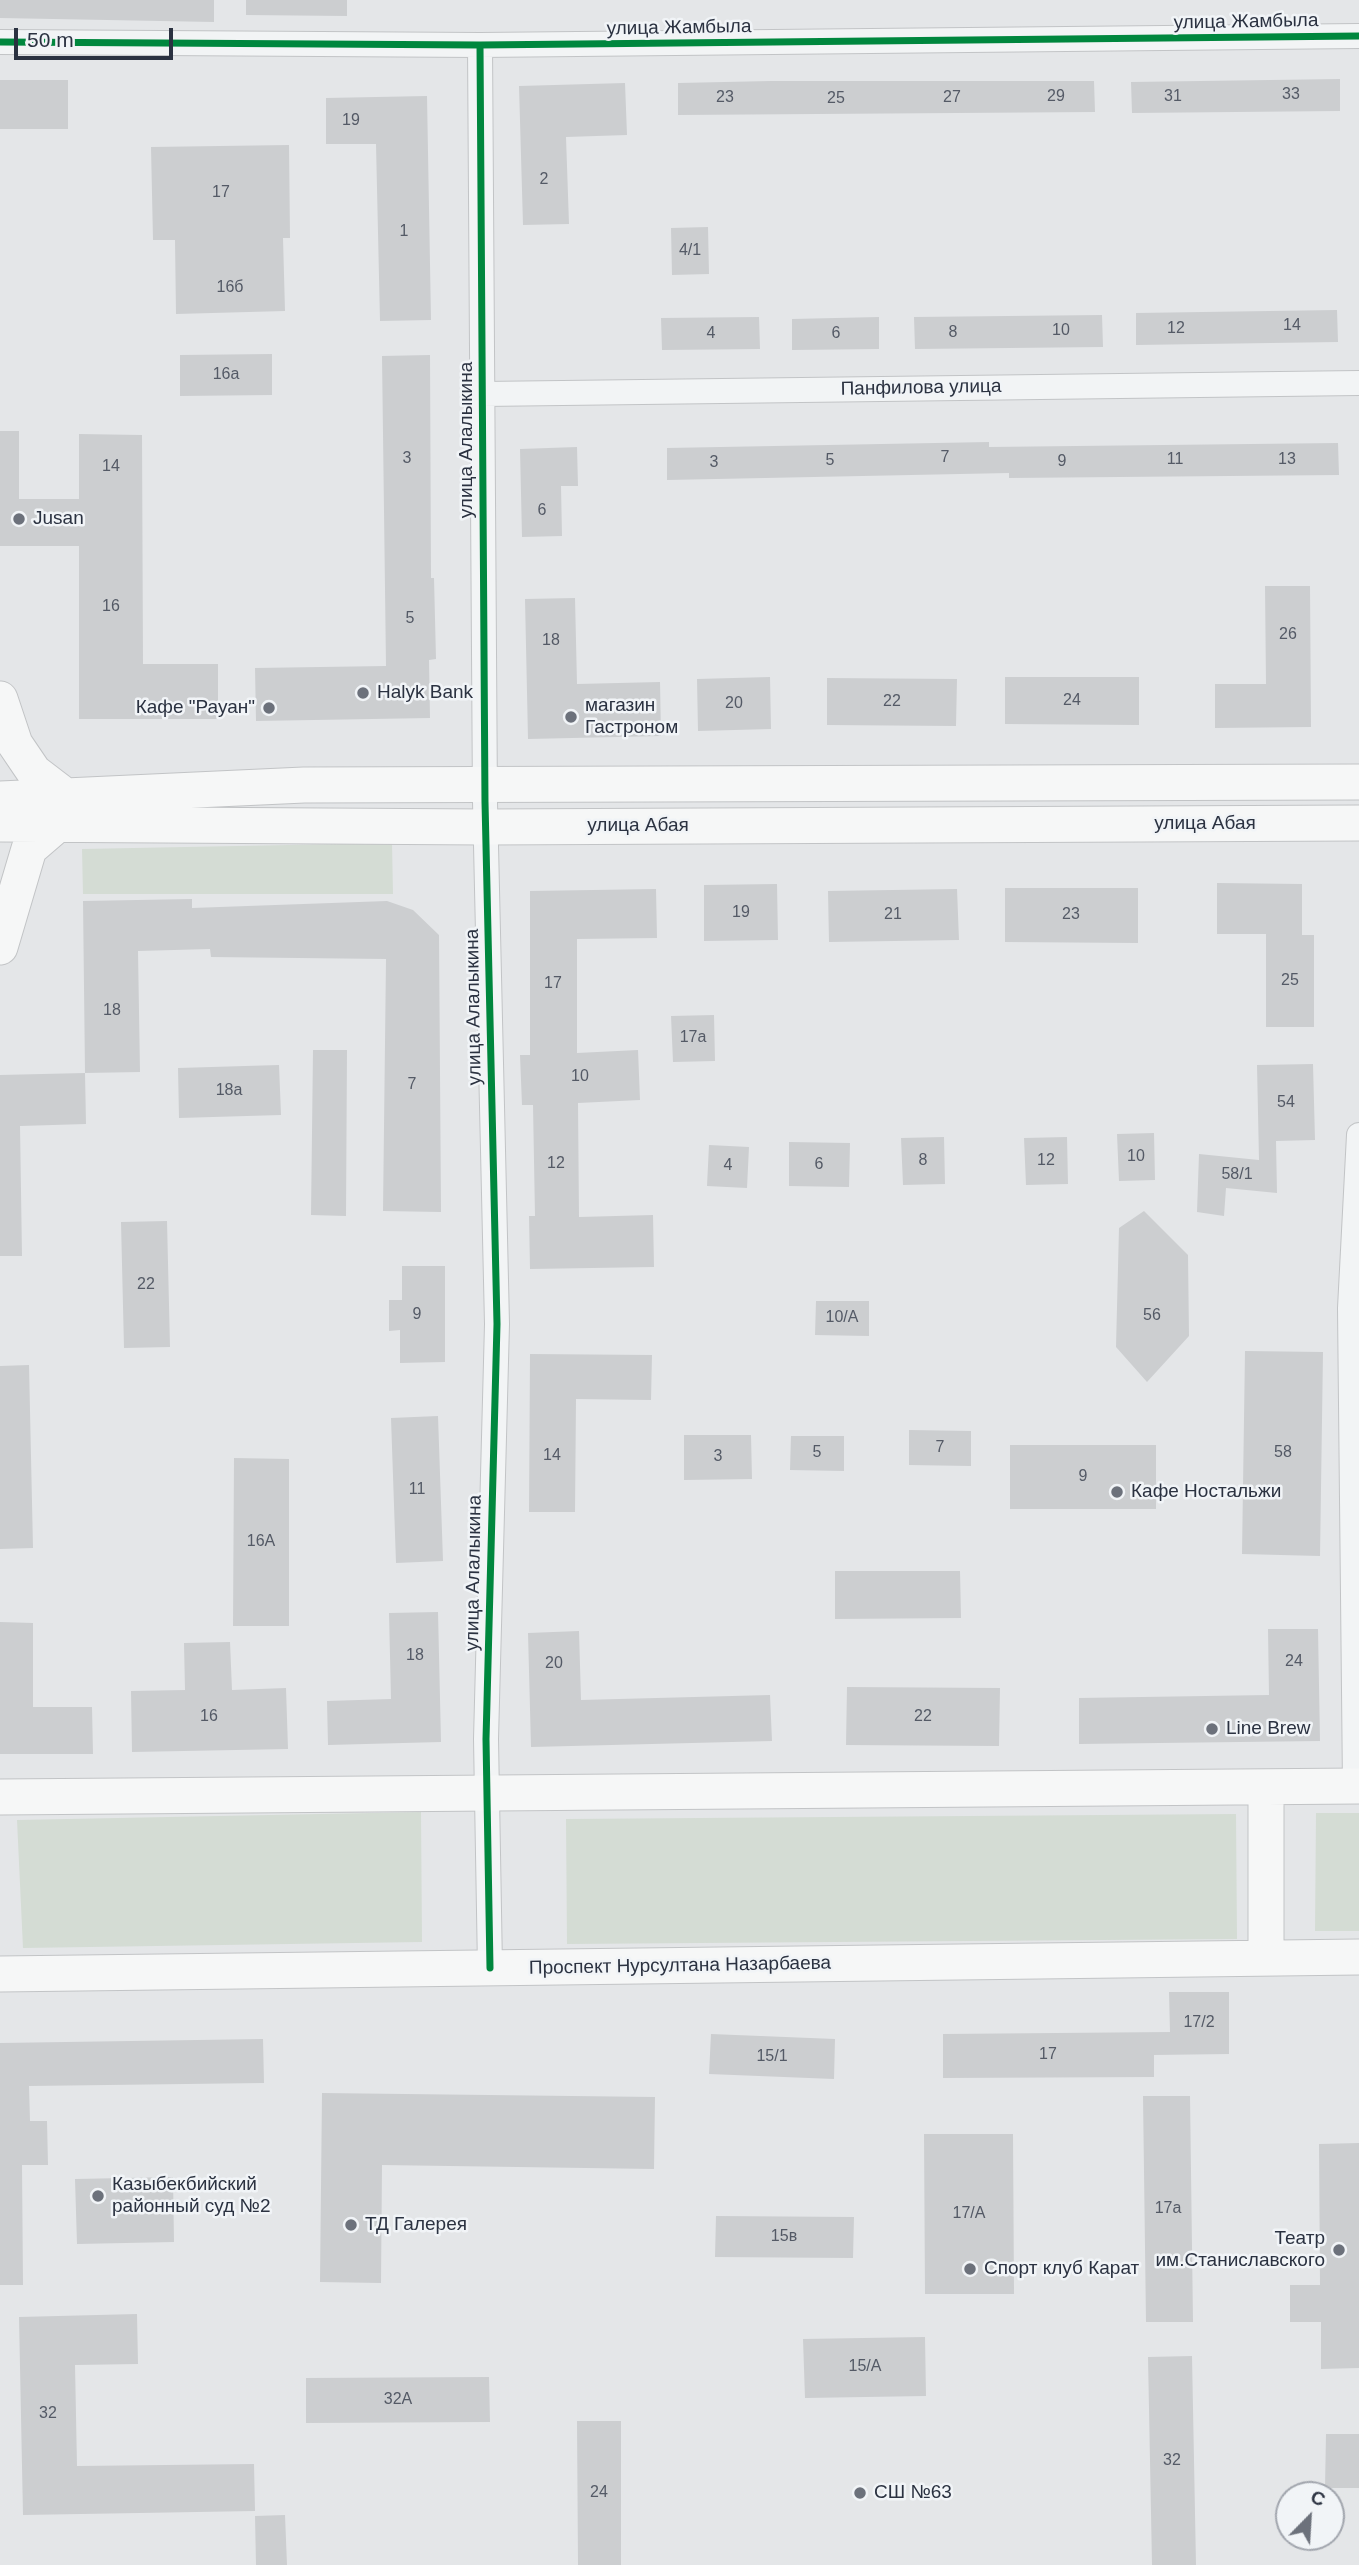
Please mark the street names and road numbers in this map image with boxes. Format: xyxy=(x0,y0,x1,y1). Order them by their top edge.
street label: улица Жамбыла xyxy=(1173,9,1319,35)
street label: улица Жамбыла xyxy=(606,15,752,41)
street label: улица Алалыкина xyxy=(456,362,478,518)
street label: Панфилова улица xyxy=(840,375,1002,401)
street label: улица Абая xyxy=(1154,813,1256,835)
street label: улица Абая xyxy=(587,815,689,837)
street label: улица Алалыкина xyxy=(461,929,487,1085)
street label: улица Алалыкина xyxy=(461,1495,487,1651)
street label: Проспект Нурсултана Назарбаева xyxy=(529,1952,831,1980)

